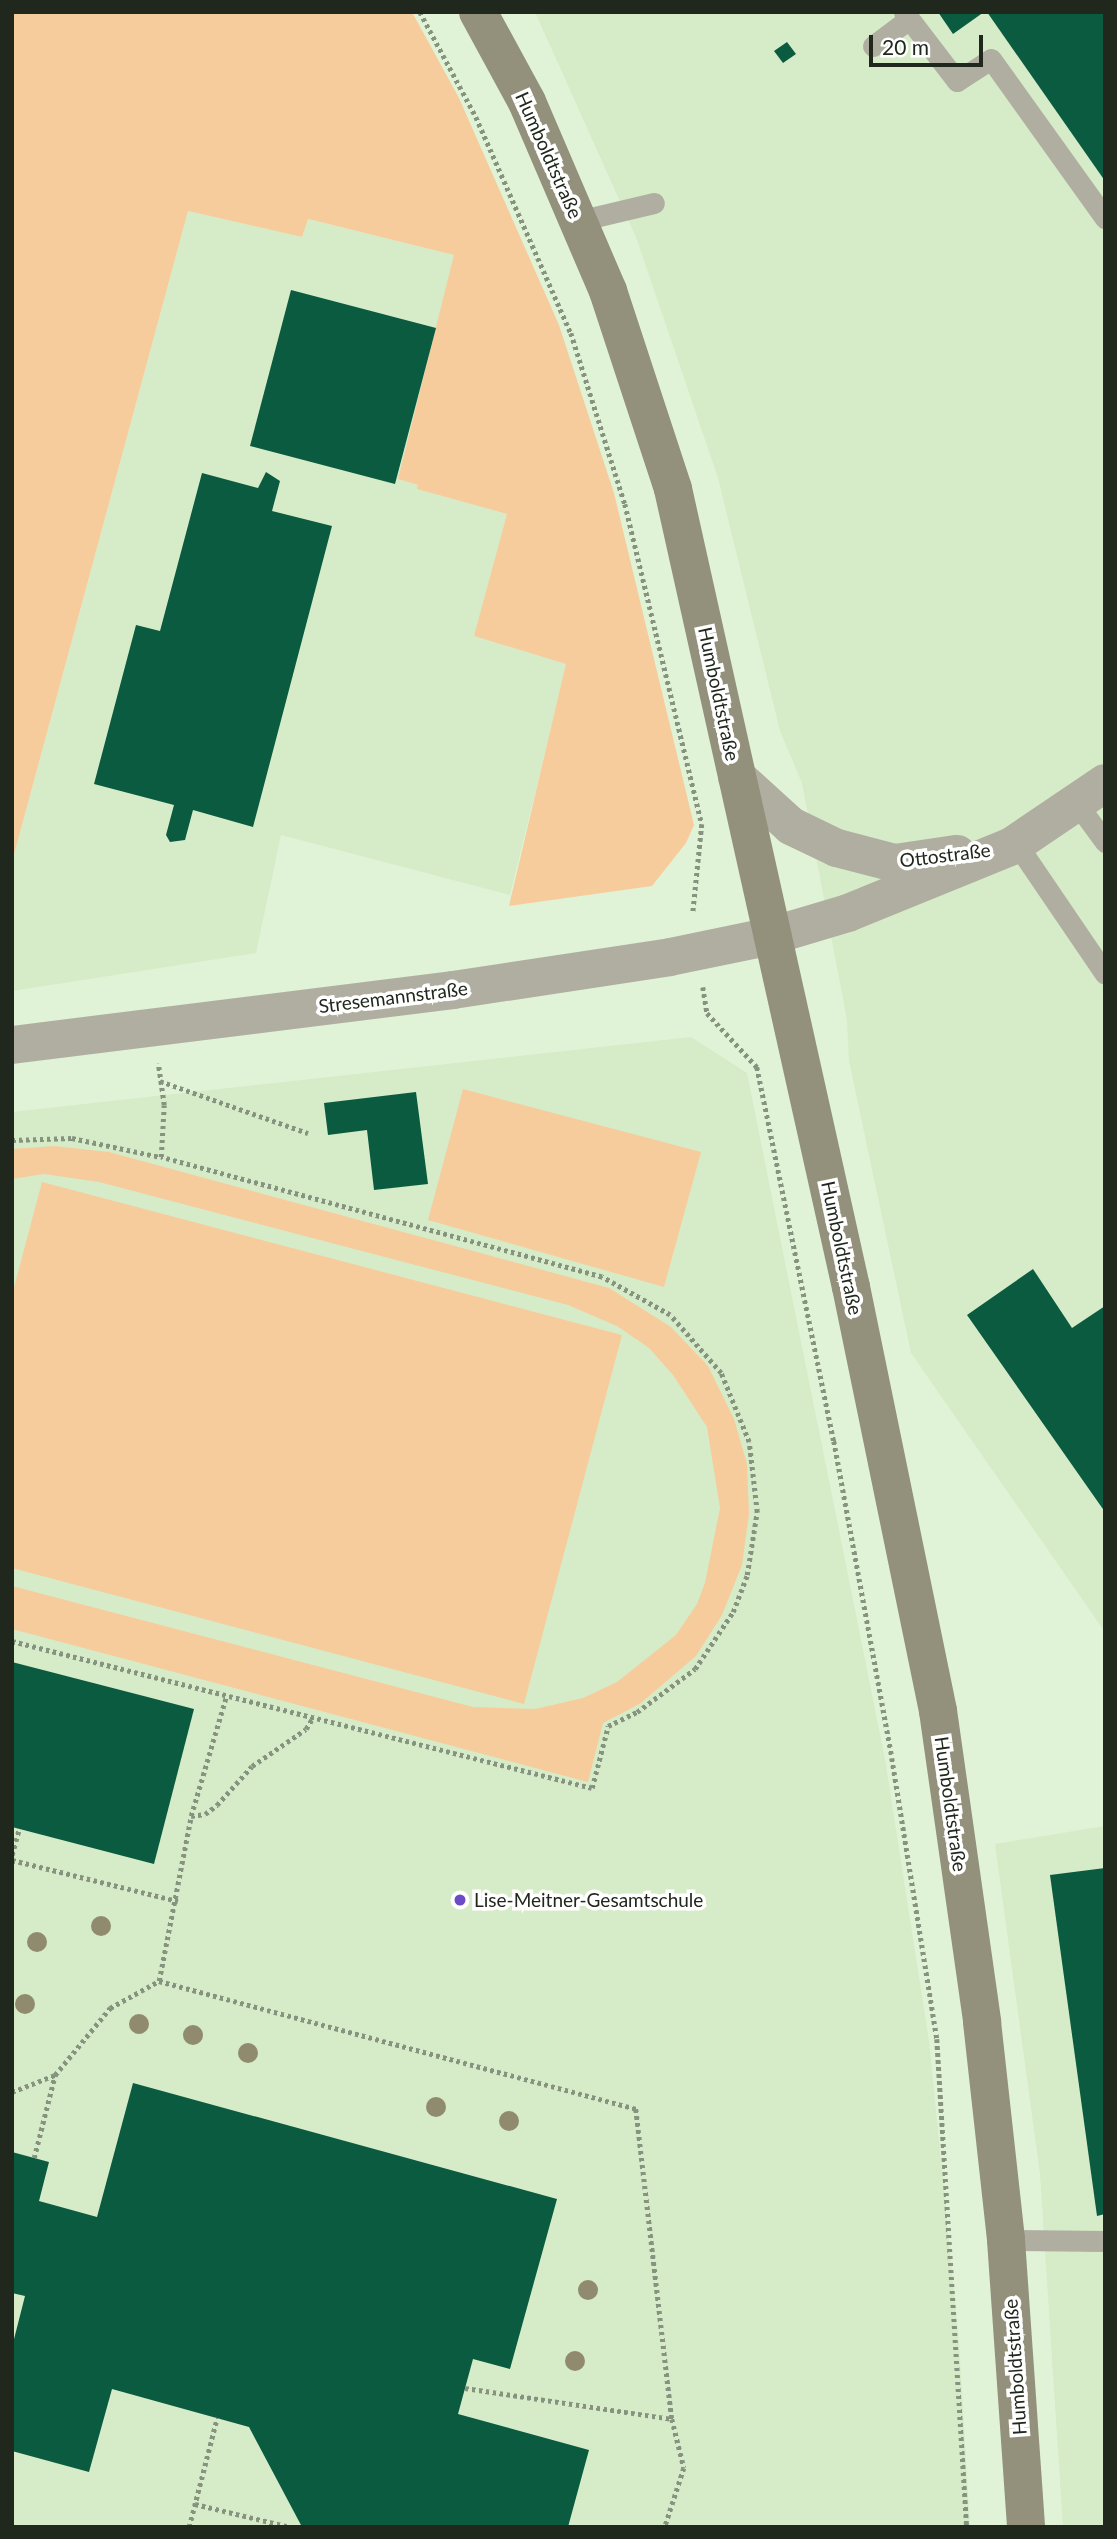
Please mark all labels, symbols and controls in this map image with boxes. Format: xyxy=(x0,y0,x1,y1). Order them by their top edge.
scale bar xyxy=(872,21,986,65)
text: 20 m xyxy=(882,34,929,59)
street label: Humboldtstraße xyxy=(511,88,587,222)
street label: Humboldtstraße xyxy=(694,625,744,763)
street label: Ottostraße xyxy=(898,838,992,872)
street label: Stresemannstraße xyxy=(317,977,469,1017)
street label: Humboldtstraße xyxy=(817,1179,867,1317)
street label: Humboldtstraße xyxy=(930,1735,972,1873)
place label: Lise-Meitner-Gesamtschule xyxy=(474,1889,703,1911)
marker: Lise-Meitner-Gesamtschule xyxy=(452,1892,468,1908)
street label: Humboldtstraße xyxy=(999,2298,1031,2436)

